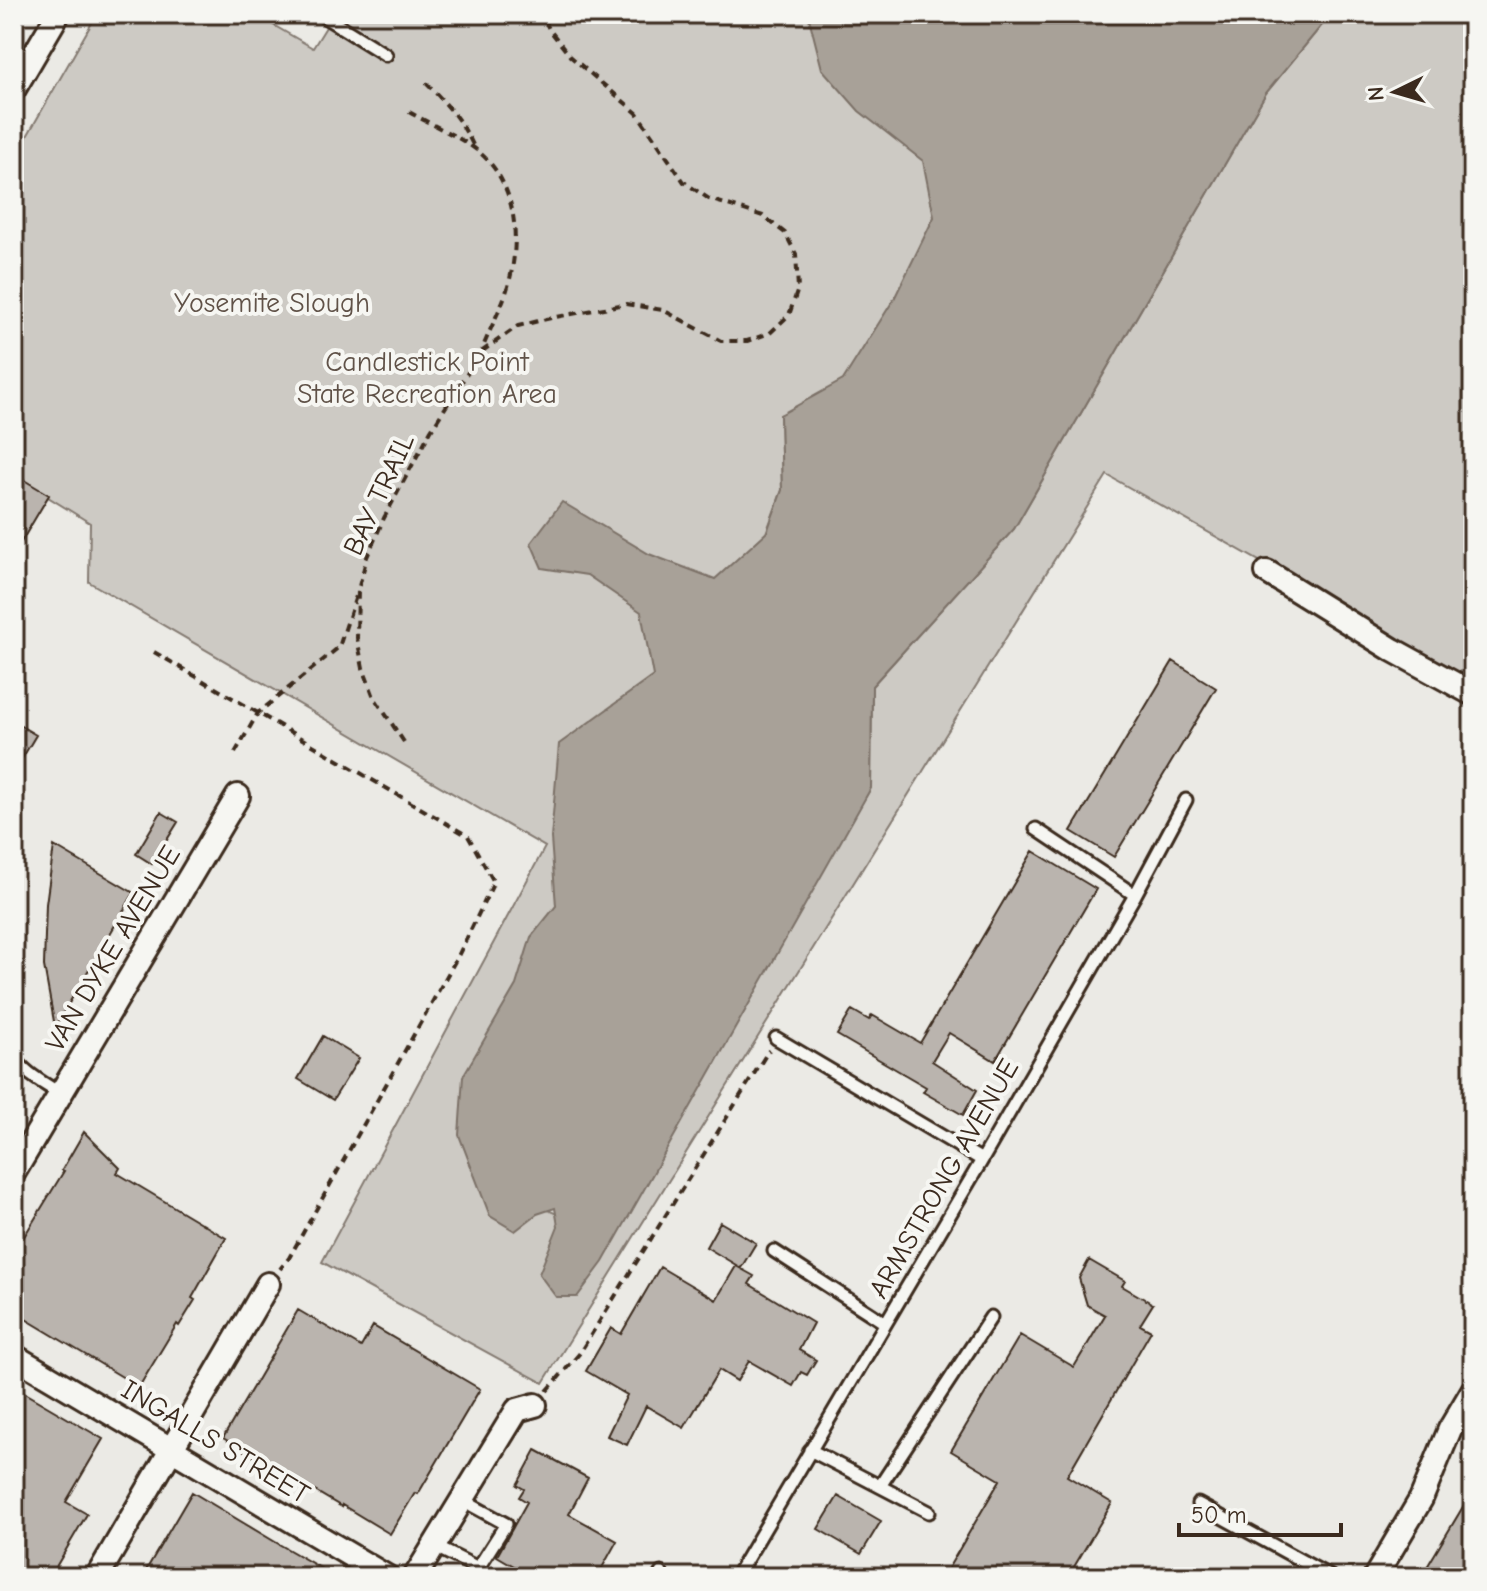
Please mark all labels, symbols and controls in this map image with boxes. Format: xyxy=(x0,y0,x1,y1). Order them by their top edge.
north arrow xyxy=(1355,52,1435,132)
text: N xyxy=(1362,85,1390,102)
park label: Yosemite Slough xyxy=(174,287,370,319)
park label: Candlestick Point State Recreation Area xyxy=(297,346,557,410)
street label: BAY TRAIL xyxy=(337,429,421,560)
street label: VAN DYKE AVENUE xyxy=(39,840,187,1057)
street label: ARMSTRONG AVENUE xyxy=(862,1053,1025,1304)
street label: INGALLS STREET xyxy=(116,1373,316,1511)
scale bar xyxy=(1179,1487,1341,1537)
text: 50 m xyxy=(1191,1501,1247,1529)

